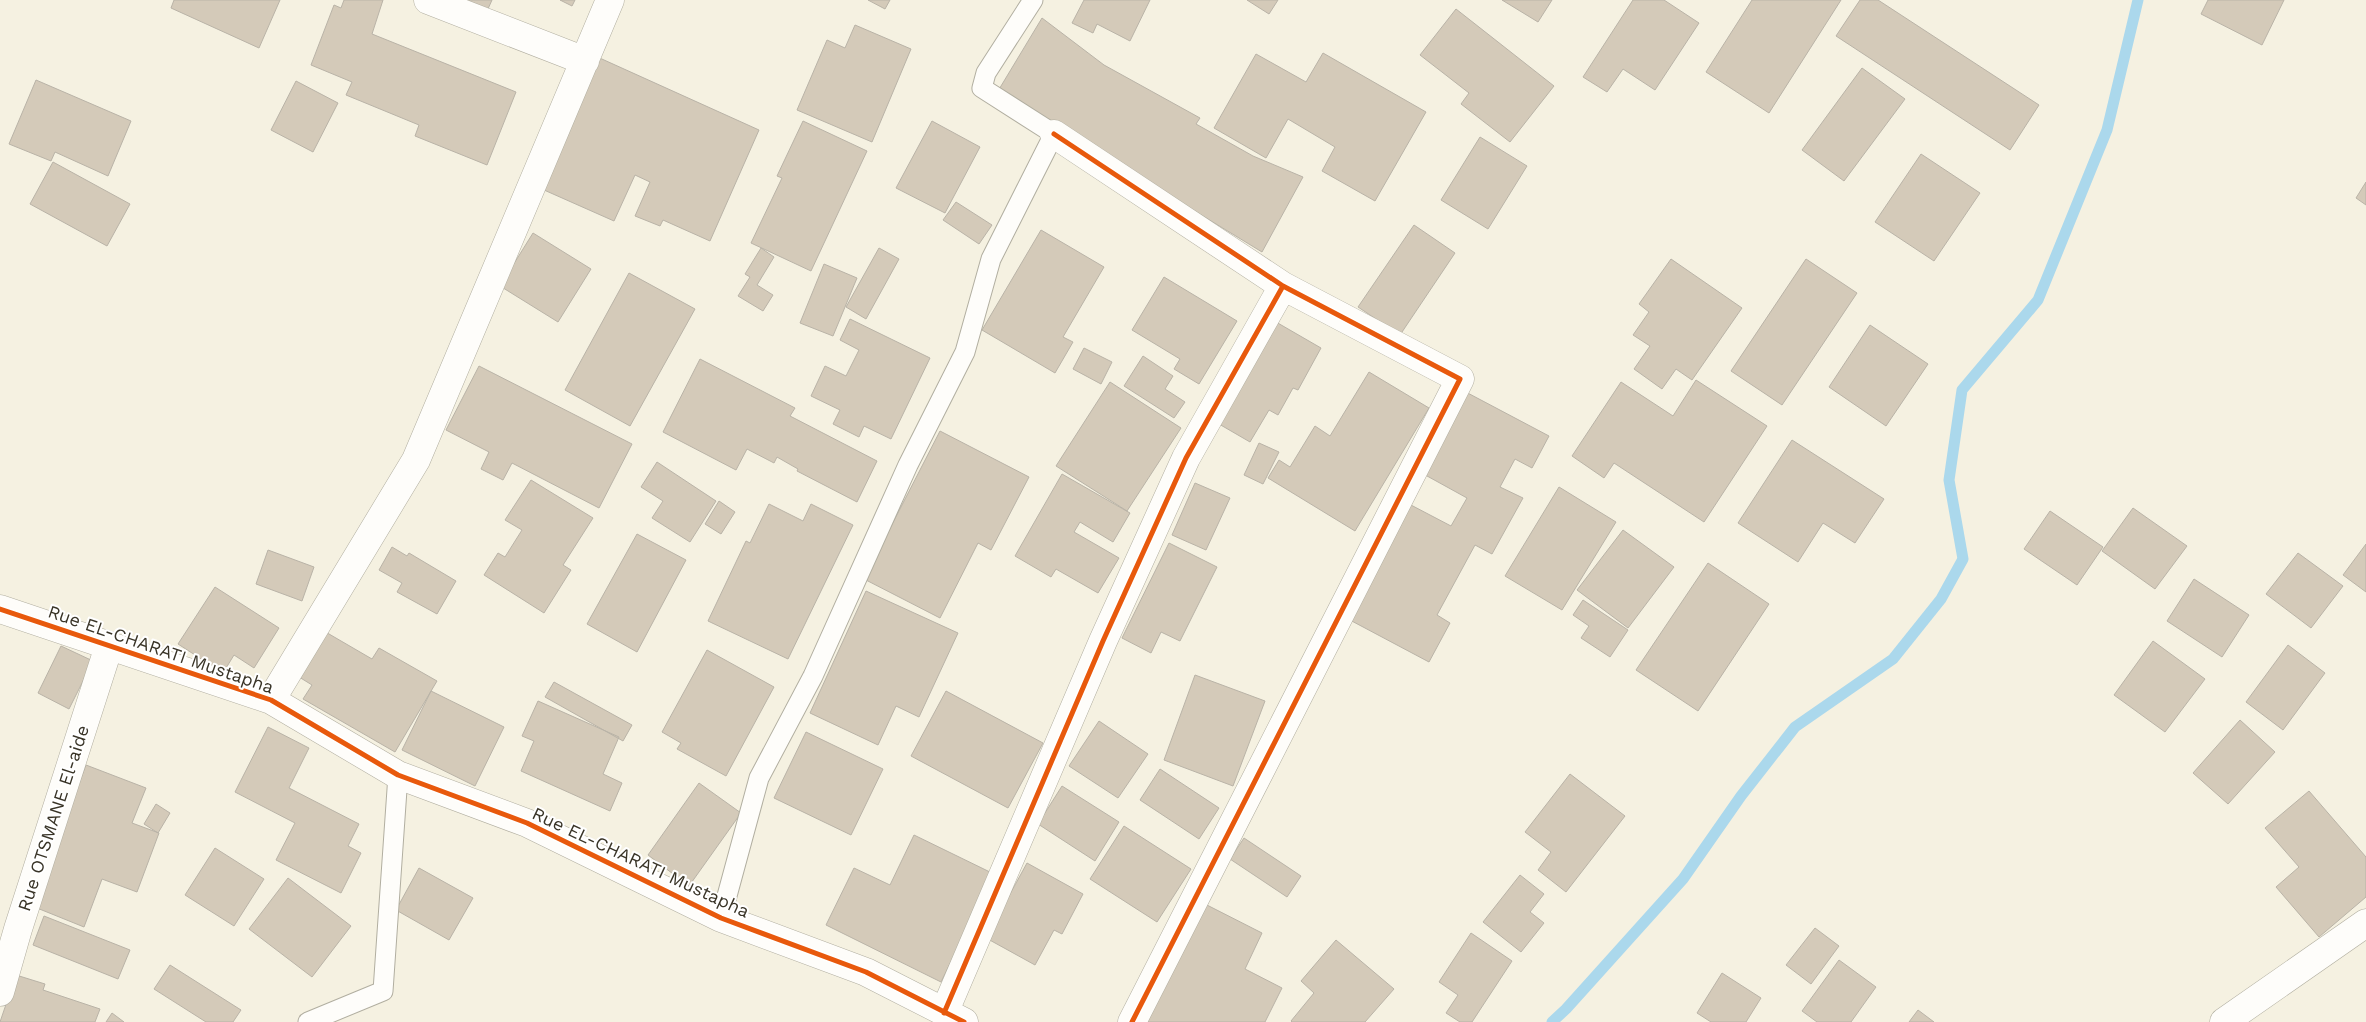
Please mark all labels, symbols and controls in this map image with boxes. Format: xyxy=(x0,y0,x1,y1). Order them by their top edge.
street label: Rue EL-CHARATI Mustapha xyxy=(45,600,277,698)
street label: Rue OTSMANE El-aide xyxy=(13,722,93,914)
street label: Rue EL-CHARATI Mustapha xyxy=(529,802,753,922)

